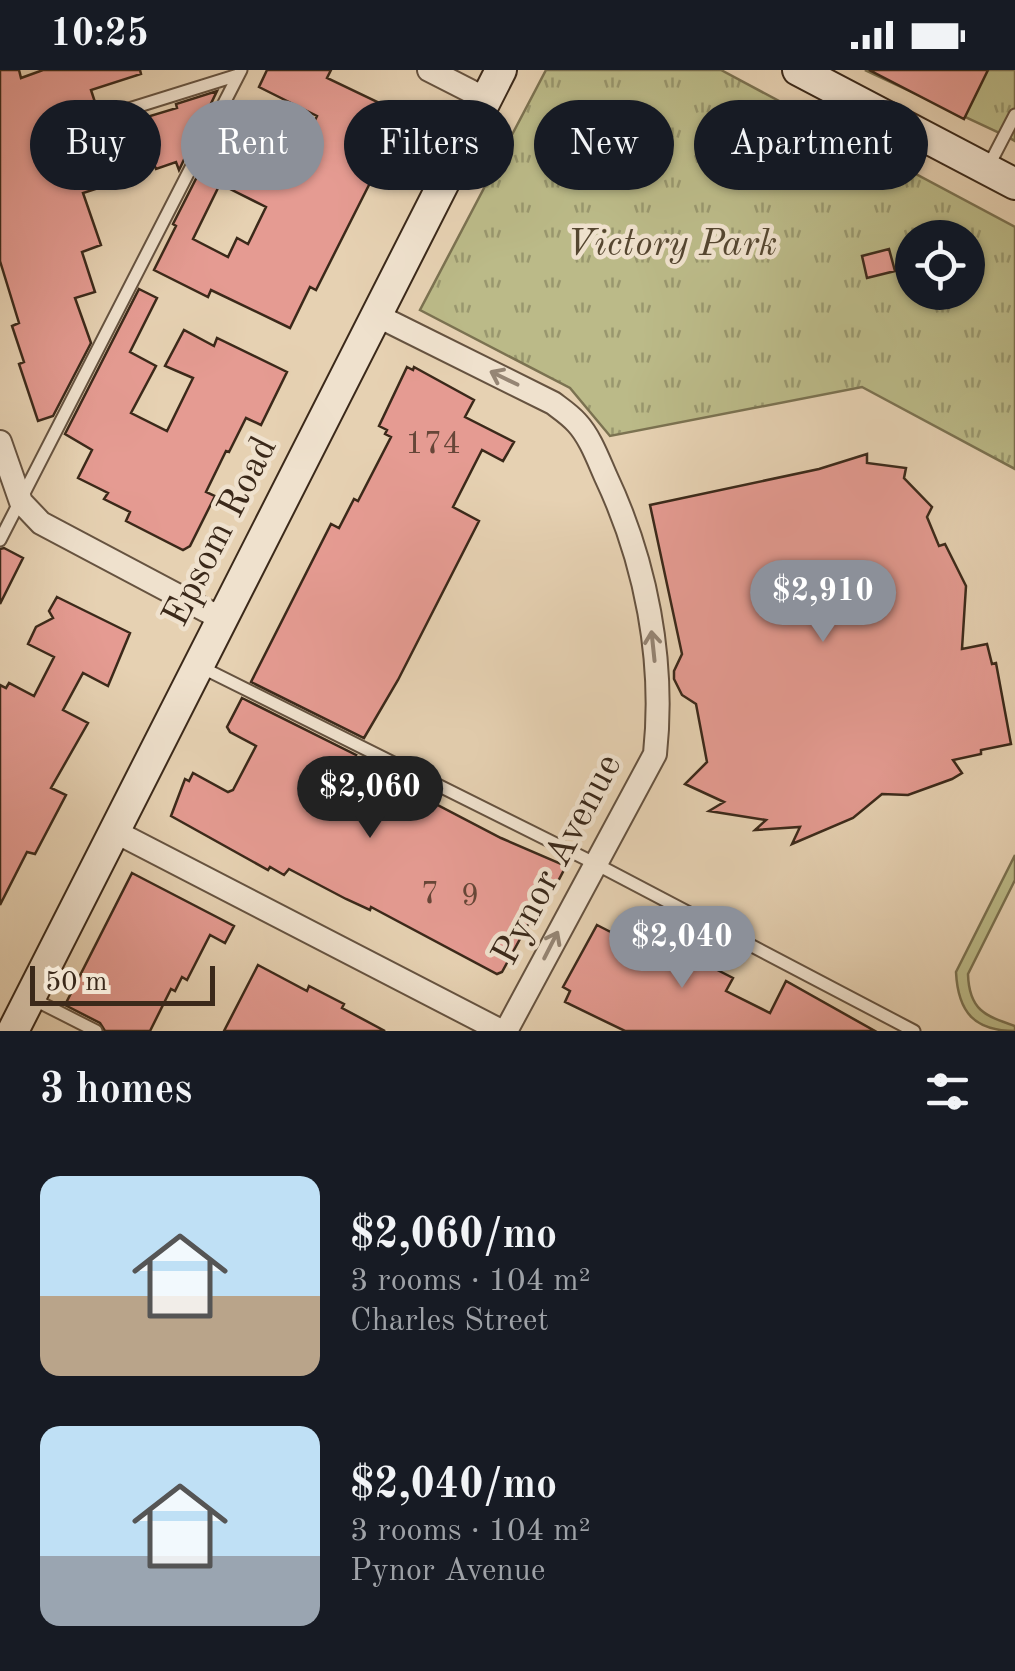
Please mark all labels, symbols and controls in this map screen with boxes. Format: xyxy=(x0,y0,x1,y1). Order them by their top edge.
text: 10:25 xyxy=(50,16,149,54)
chip: Buy xyxy=(30,100,161,190)
chip: Rent xyxy=(181,100,324,190)
chip: Filters xyxy=(344,100,514,190)
chip: New xyxy=(534,100,674,190)
chip: Apartment xyxy=(694,100,928,190)
map controls xyxy=(895,220,985,310)
button: locate xyxy=(895,220,985,310)
park label: Victory Park xyxy=(567,226,777,264)
one-way arrow xyxy=(489,368,519,387)
house number: 174 xyxy=(405,429,461,461)
street label: Epsom Road xyxy=(157,431,285,633)
pin: $2,910 xyxy=(742,560,904,645)
text: $2,910 xyxy=(772,576,874,608)
one-way arrow xyxy=(643,631,662,663)
street label: Pynor Avenue xyxy=(487,749,629,971)
pin: $2,060 xyxy=(289,756,451,841)
text: $2,060 xyxy=(319,772,421,804)
house number: 7 xyxy=(421,879,439,911)
house number: 9 xyxy=(461,881,479,913)
pin: $2,040 xyxy=(601,906,763,991)
text: $2,040 xyxy=(631,922,733,954)
one-way arrow xyxy=(542,930,561,960)
scale bar xyxy=(30,961,215,1006)
text: 50 m xyxy=(45,969,108,997)
icon: filters xyxy=(920,1064,975,1119)
text: 3 homes xyxy=(40,1070,192,1112)
text: $2,060/mo xyxy=(350,1215,557,1257)
icon: home xyxy=(120,1216,240,1336)
text: 3 rooms · 104 m² xyxy=(350,1266,591,1298)
text: Charles Street xyxy=(350,1306,549,1338)
text: $2,040/mo xyxy=(350,1465,557,1507)
icon: home xyxy=(120,1466,240,1586)
text: 3 rooms · 104 m² xyxy=(350,1516,591,1548)
text: Pynor Avenue xyxy=(350,1556,546,1588)

